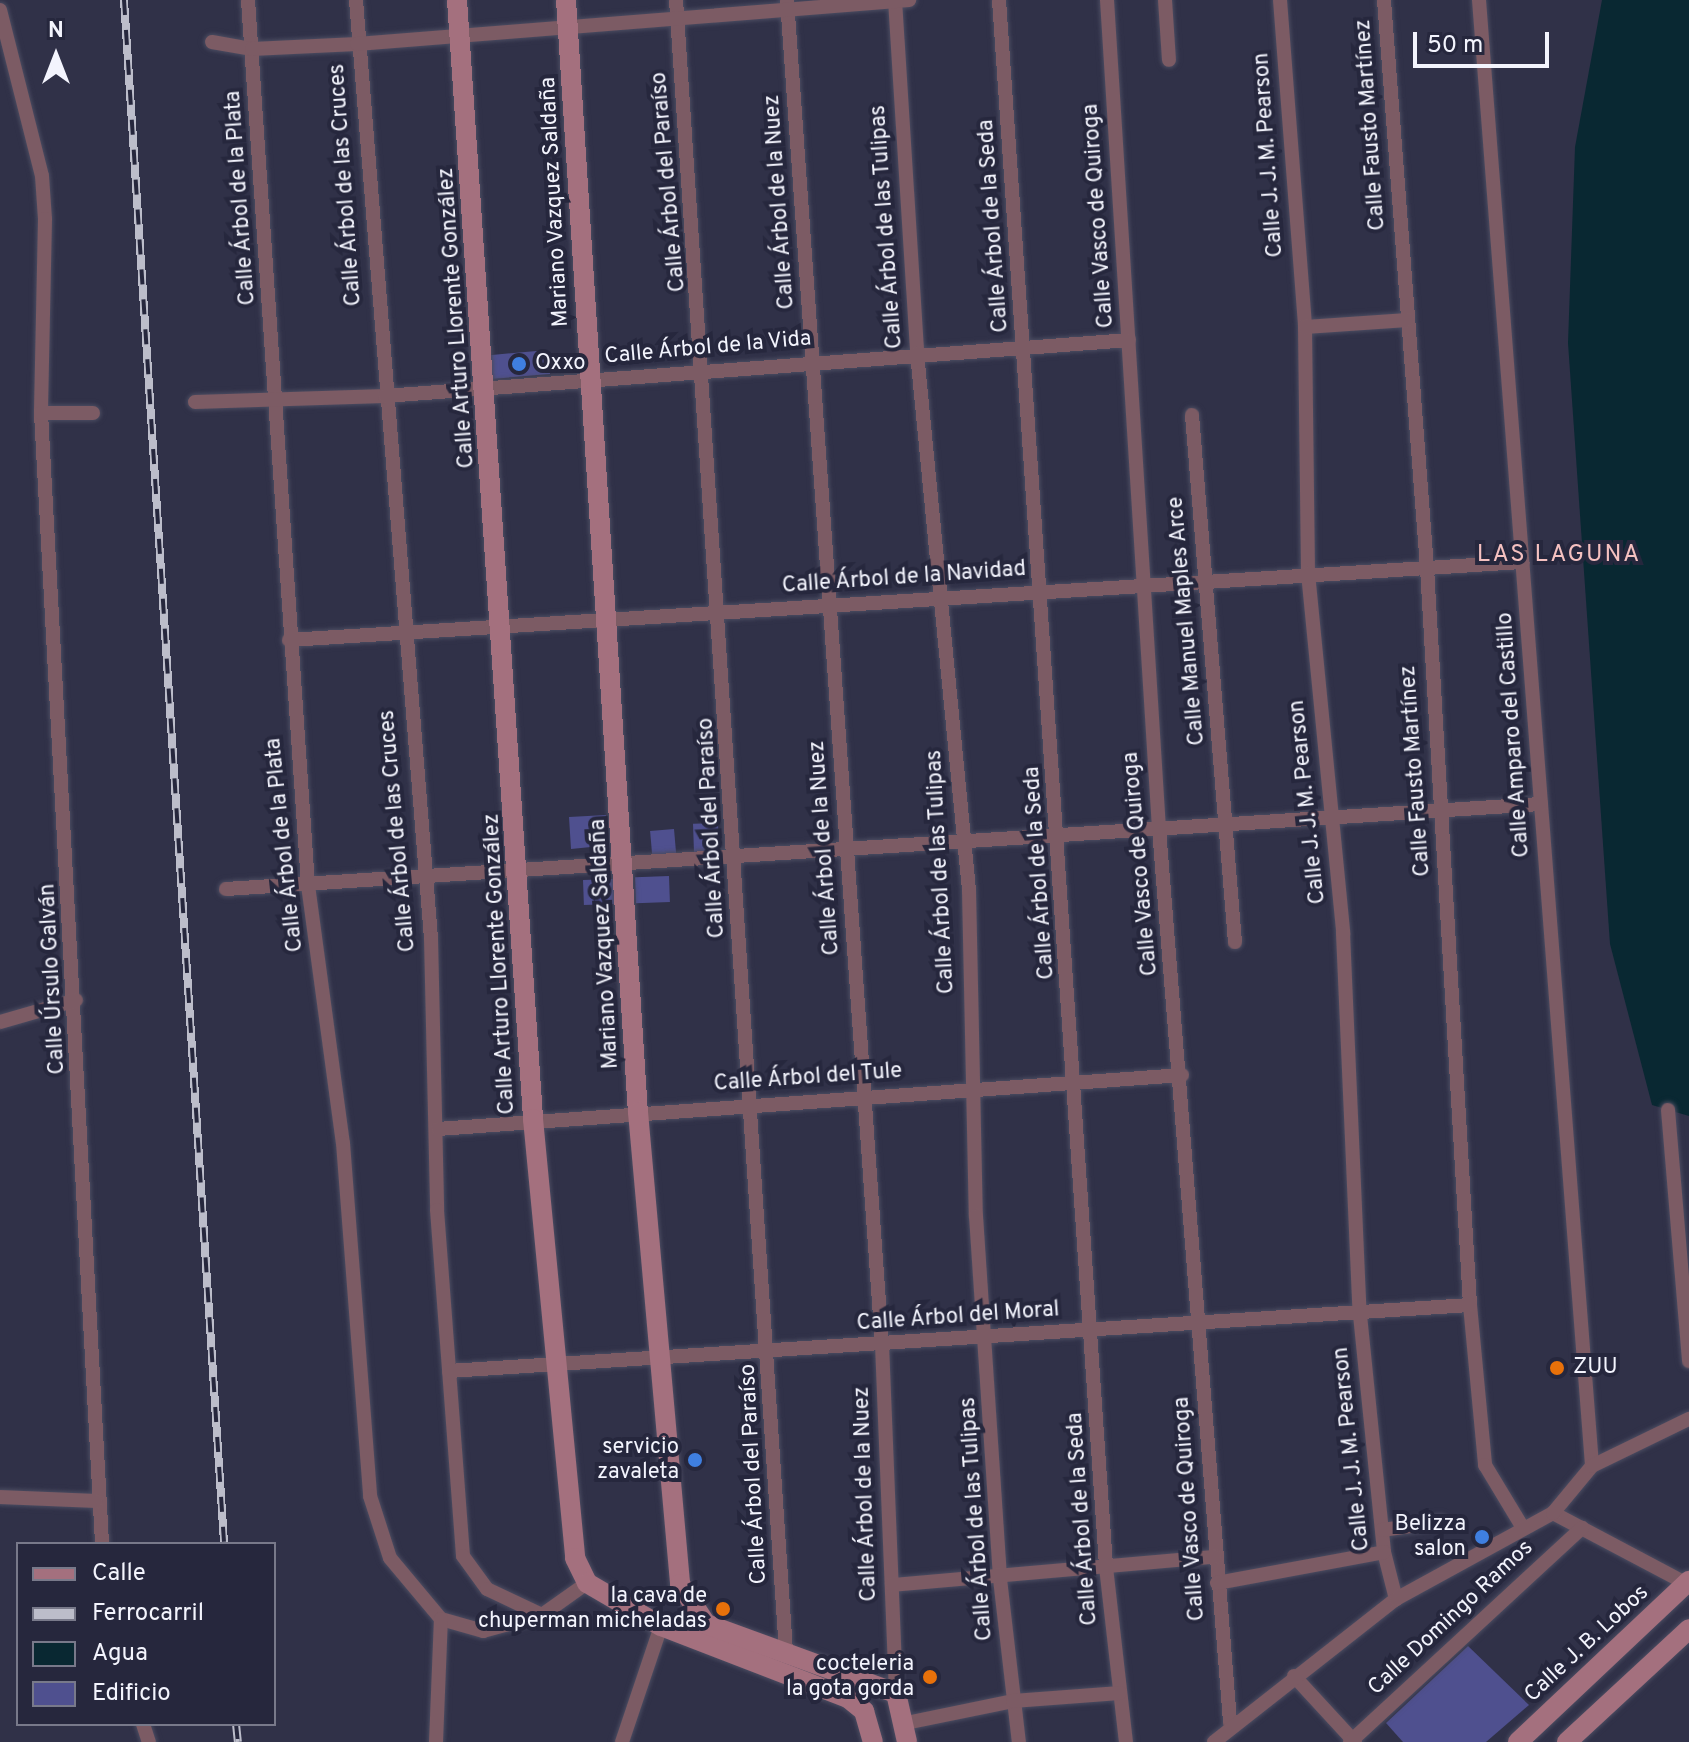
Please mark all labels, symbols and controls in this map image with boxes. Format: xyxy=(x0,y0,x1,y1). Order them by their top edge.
north arrow xyxy=(16,16,96,96)
scale bar xyxy=(1417,16,1553,66)
text: N xyxy=(48,18,64,45)
street label: Calle Fausto Martínez xyxy=(1350,19,1392,231)
text: 50 m xyxy=(1427,31,1483,61)
street label: Calle J. J. M. Pearson xyxy=(1249,52,1289,258)
street label: Calle Árbol de las Cruces xyxy=(324,62,368,308)
street label: Calle Árbol del Paraíso xyxy=(646,70,692,294)
street label: Mariano Vazquez Saldaña xyxy=(535,76,575,328)
street label: Calle Árbol de la Plata xyxy=(220,89,262,307)
street label: Calle Árbol de la Nuez xyxy=(759,93,801,311)
street label: Calle Árbol de las Tulipas xyxy=(865,103,909,351)
street label: Calle Vasco de Quiroga xyxy=(1078,103,1120,329)
street label: Calle Árbol de la Seda xyxy=(973,118,1015,334)
street label: Calle Arturo Llorente González xyxy=(433,166,481,470)
street label: Calle Árbol de la Vida xyxy=(603,326,813,370)
place label: Oxxo xyxy=(535,351,585,377)
marker: Oxxo xyxy=(510,355,528,373)
street label: Calle Manuel Maples Arce xyxy=(1163,495,1211,747)
district label: LAS LAGUNA xyxy=(1477,542,1641,570)
street label: Calle Árbol de la Navidad xyxy=(781,556,1027,600)
street label: Calle Amparo del Castillo xyxy=(1492,611,1536,859)
street label: Calle Fausto Martínez xyxy=(1395,665,1437,877)
street label: Calle J. J. M. Pearson xyxy=(1284,699,1332,905)
street label: Calle Árbol de las Cruces xyxy=(374,708,422,954)
street label: Calle Árbol del Paraíso xyxy=(693,717,731,939)
street label: Calle Árbol de la Plata xyxy=(261,736,309,954)
street label: Calle Árbol de la Nuez xyxy=(804,739,846,957)
street label: Calle Árbol de las Tulipas xyxy=(921,748,961,996)
street label: Calle Vasco de Quiroga xyxy=(1118,750,1164,978)
street label: Calle Árbol de la Seda xyxy=(1019,765,1061,981)
street label: Calle Arturo Llorente González xyxy=(479,812,521,1116)
street label: Mariano Vazquez Saldaña xyxy=(585,818,625,1070)
street label: Calle Úrsulo Galván xyxy=(35,883,71,1075)
street label: Calle Árbol del Tule xyxy=(712,1058,904,1098)
street label: Calle Árbol del Moral xyxy=(855,1297,1061,1337)
street label: Calle J. J. M. Pearson xyxy=(1328,1346,1376,1552)
place label: ZUU xyxy=(1573,1355,1618,1381)
marker: ZUU xyxy=(1548,1359,1566,1377)
street label: Calle Árbol del Paraíso xyxy=(735,1363,773,1585)
street label: Calle Árbol de la Nuez xyxy=(849,1386,883,1602)
street label: Calle Árbol de las Tulipas xyxy=(955,1395,999,1643)
street label: Calle Vasco de Quiroga xyxy=(1169,1396,1211,1622)
street label: Calle Árbol de la Seda xyxy=(1062,1411,1104,1627)
place label: servicio zavaleta xyxy=(597,1434,679,1486)
marker: servicio zavaleta xyxy=(686,1451,704,1469)
place label: Belizza salon xyxy=(1394,1511,1466,1562)
marker: Belizza salon xyxy=(1473,1528,1491,1546)
street label: Calle Domingo Ramos xyxy=(1363,1535,1539,1701)
legend xyxy=(16,1542,276,1726)
text: Calle xyxy=(92,1559,146,1589)
street label: Calle J. B. Lobos xyxy=(1520,1580,1654,1708)
place label: la cava de chuperman micheladas xyxy=(478,1583,707,1634)
text: Ferrocarril xyxy=(92,1599,204,1629)
marker: la cava de chuperman micheladas xyxy=(714,1600,732,1618)
text: Agua xyxy=(92,1639,148,1669)
place label: cocteleria la gota gorda xyxy=(786,1651,914,1702)
marker: cocteleria la gota gorda xyxy=(921,1668,939,1686)
text: Edificio xyxy=(92,1679,171,1709)

